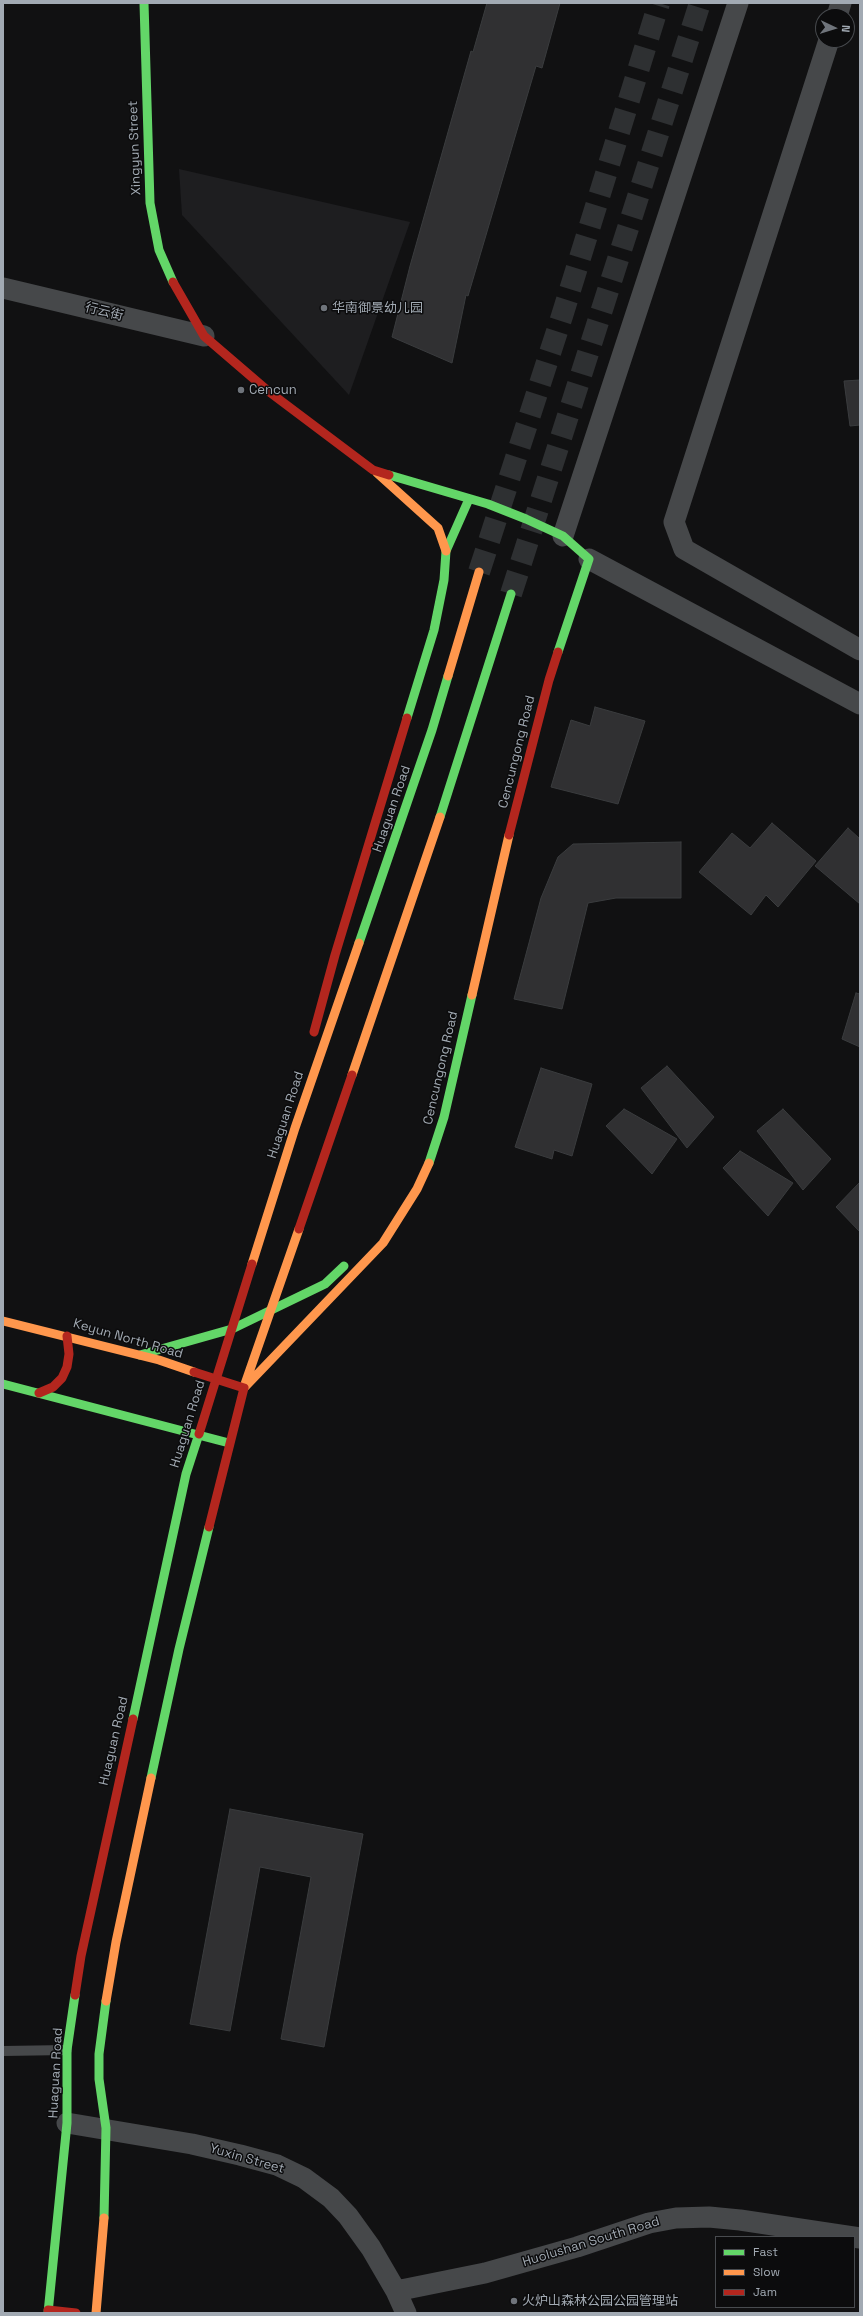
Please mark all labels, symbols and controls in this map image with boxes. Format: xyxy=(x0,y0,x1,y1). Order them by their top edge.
north arrow xyxy=(815,8,855,48)
text: N xyxy=(839,25,853,33)
street label: Xingyun Street xyxy=(126,100,144,196)
street label: 行云街 xyxy=(83,300,125,324)
place label: 华南御景幼儿园 xyxy=(332,300,423,316)
marker: 华南御景幼儿园 xyxy=(319,303,329,313)
place label: Cencun xyxy=(249,382,297,398)
marker: Cencun xyxy=(236,385,246,395)
street label: Cencungong Road xyxy=(495,694,539,810)
street label: Huaguan Road xyxy=(370,764,414,854)
street label: Cencungong Road xyxy=(420,1010,462,1126)
street label: Huaguan Road xyxy=(265,1069,307,1161)
street label: Keyun North Road xyxy=(71,1316,185,1362)
street label: Huaguan Road xyxy=(167,1378,209,1470)
street label: Huaguan Road xyxy=(96,1695,132,1787)
street label: Huaguan Road xyxy=(46,2027,66,2119)
street label: Yuxin Street xyxy=(208,2141,286,2177)
street label: Huolushan South Road xyxy=(521,2214,661,2270)
legend xyxy=(715,2236,855,2308)
text: Fast xyxy=(753,2244,778,2260)
text: Slow xyxy=(753,2264,780,2280)
text: Jam xyxy=(753,2284,777,2300)
place label: 火炉山森林公园公园管理站 xyxy=(522,2293,678,2309)
marker: 火炉山森林公园公园管理站 xyxy=(509,2296,519,2306)

